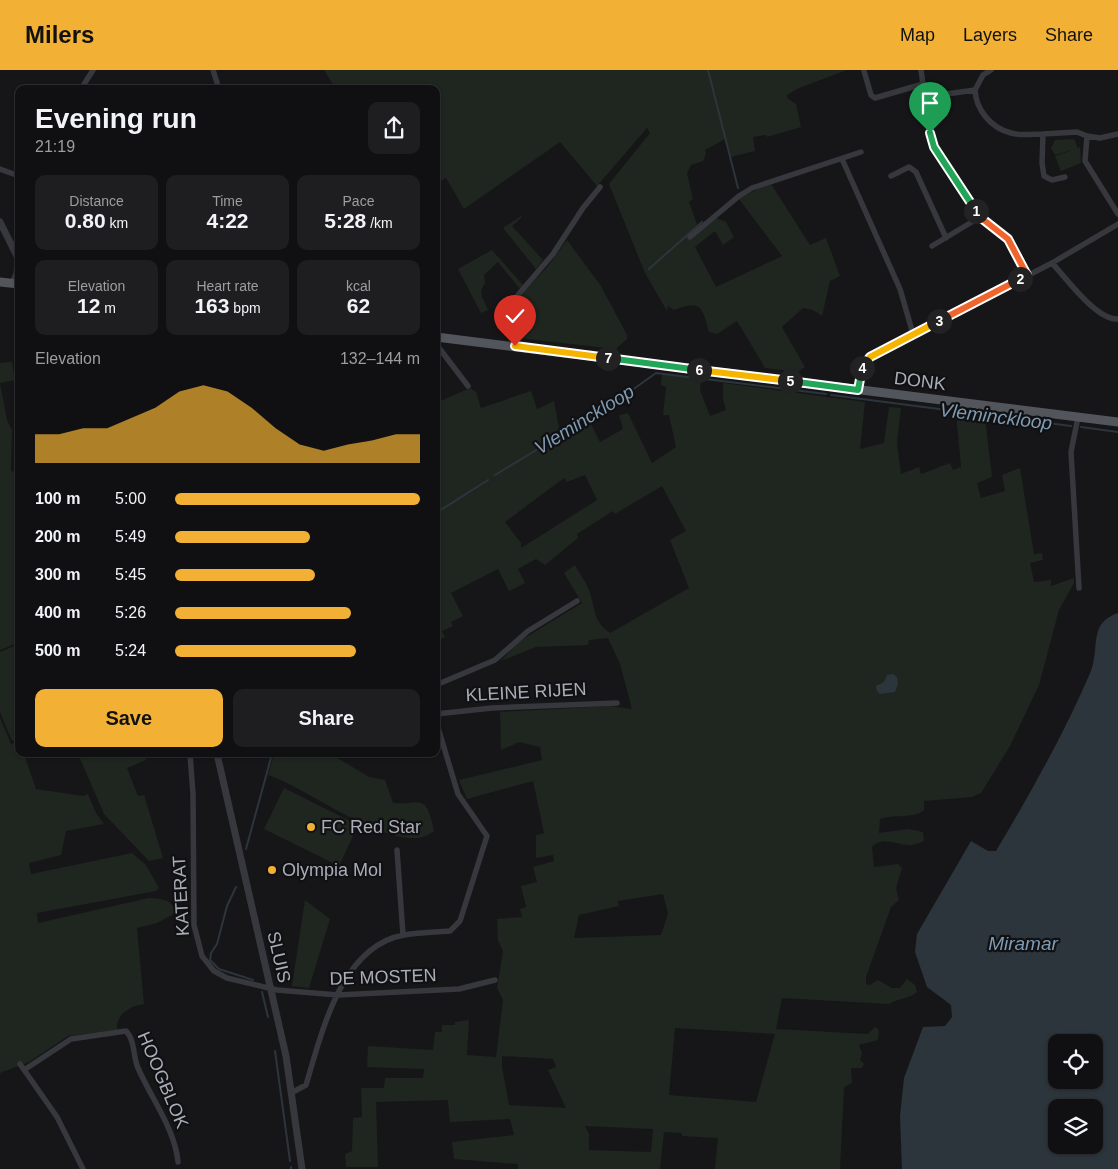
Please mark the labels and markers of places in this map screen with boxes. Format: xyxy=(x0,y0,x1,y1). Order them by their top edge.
pin xyxy=(909,82,951,133)
pin: 1 xyxy=(964,198,988,224)
pin: 2 xyxy=(1008,266,1032,292)
pin xyxy=(494,295,536,346)
pin: 3 xyxy=(926,308,952,334)
pin: 7 xyxy=(596,346,620,370)
pin: 4 xyxy=(850,356,874,380)
pin: 6 xyxy=(686,358,712,382)
pin: 5 xyxy=(778,368,802,394)
place label: FC Red Star xyxy=(321,817,421,837)
marker: FC Red Star xyxy=(305,821,317,833)
place label: Olympia Mol xyxy=(282,860,382,880)
marker: Olympia Mol xyxy=(266,864,278,876)

